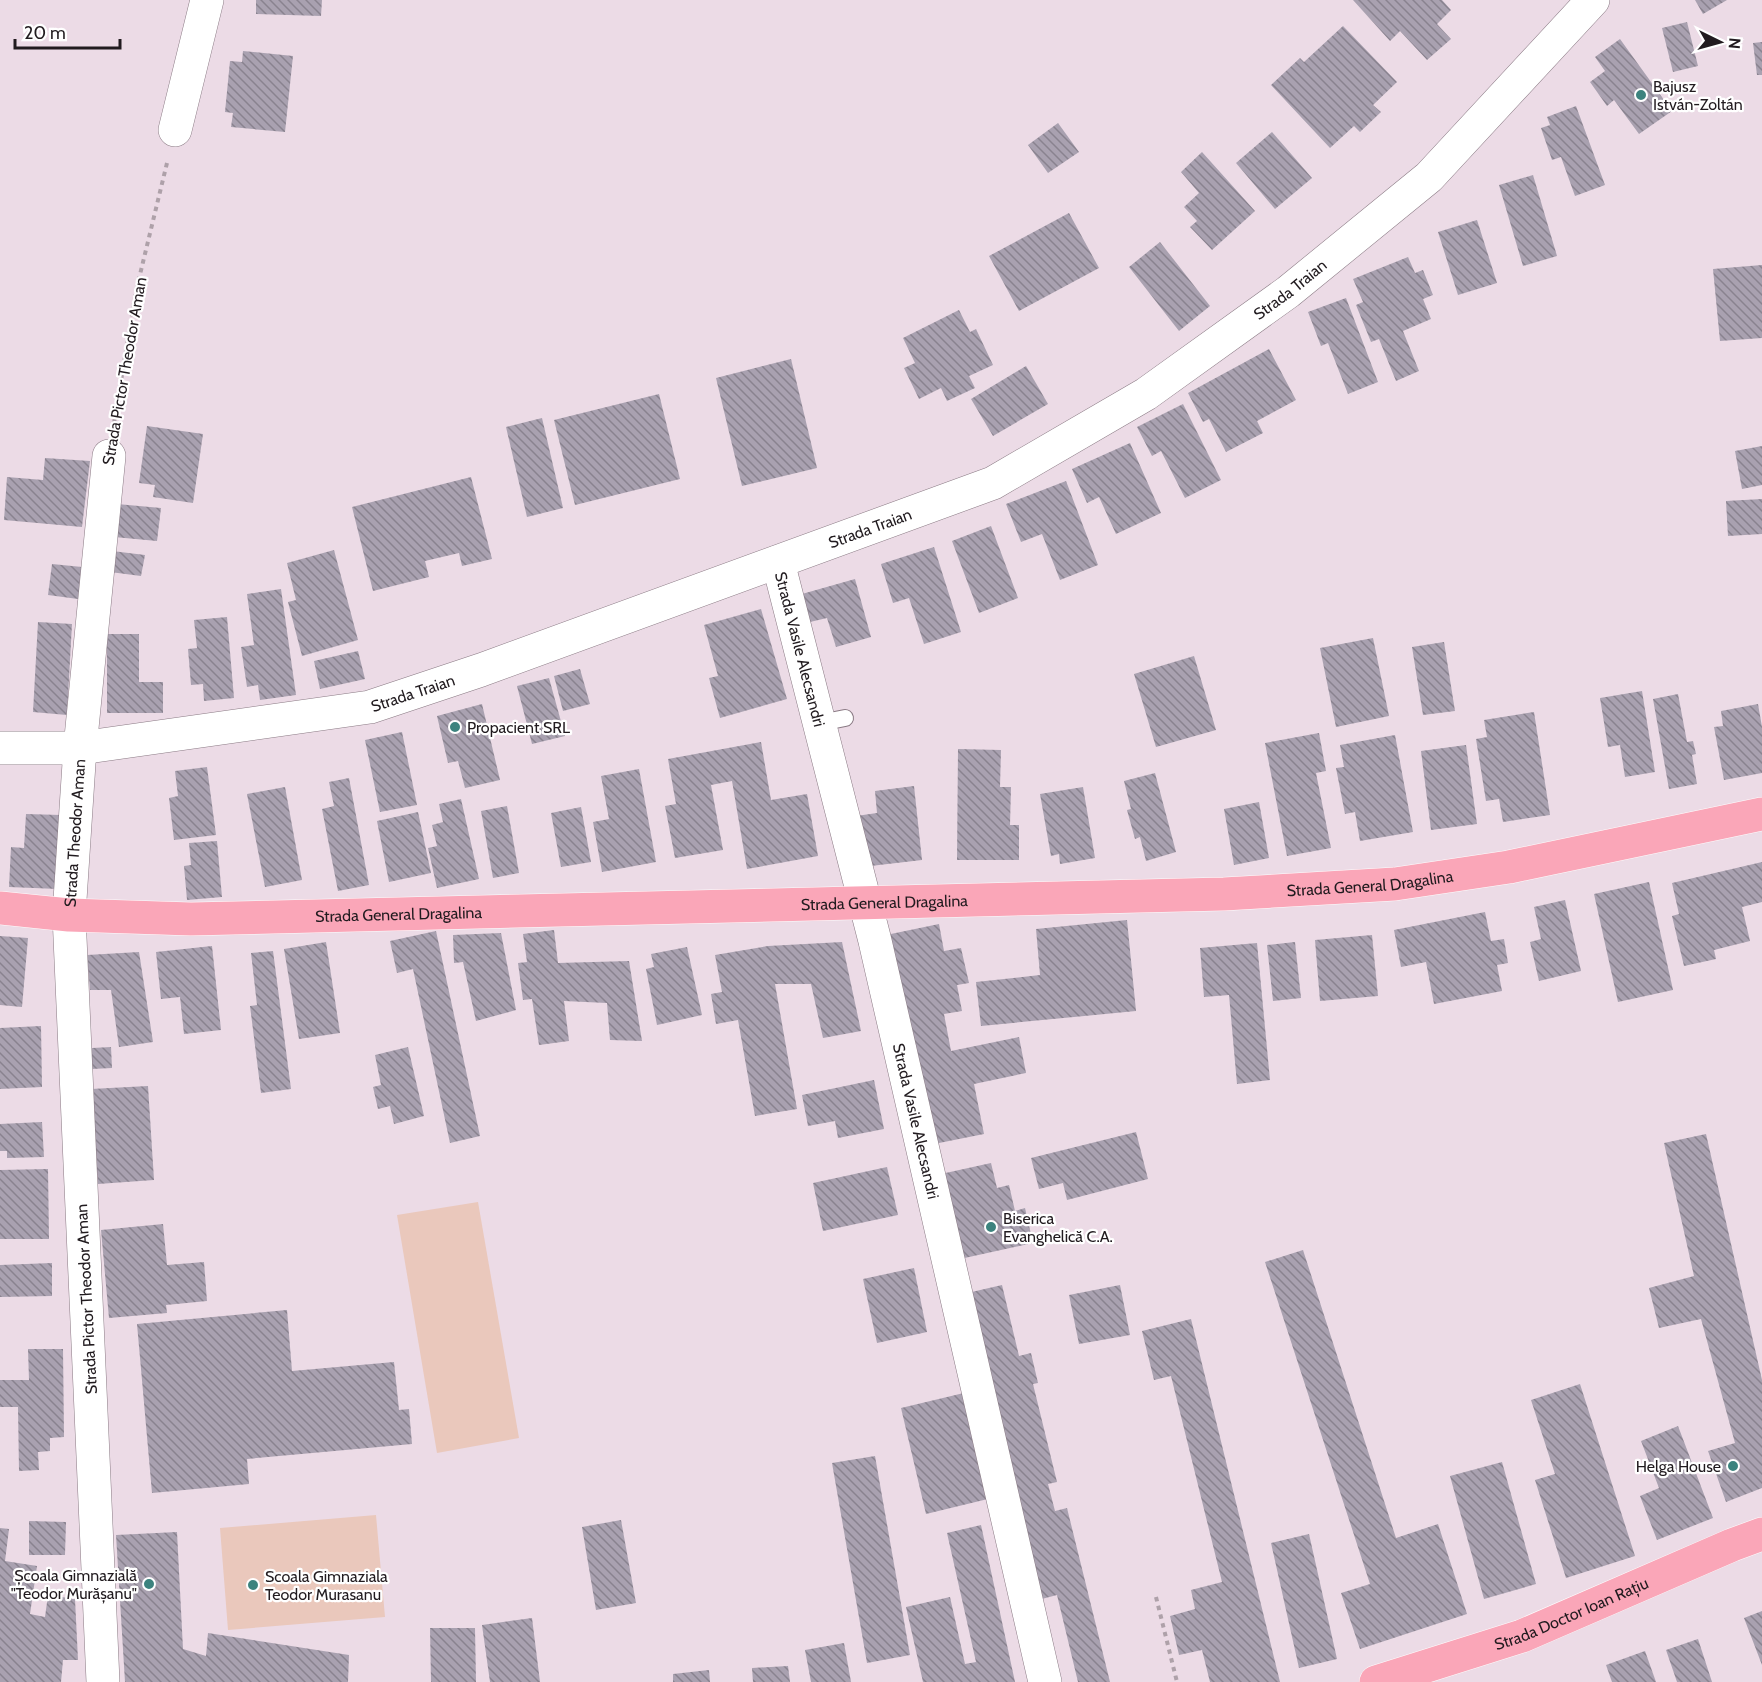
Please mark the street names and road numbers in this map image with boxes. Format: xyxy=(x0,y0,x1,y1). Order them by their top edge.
street label: Strada Traian xyxy=(1250,255,1331,324)
street label: Strada Pictor Theodor Aman xyxy=(99,275,150,467)
street label: Strada Traian xyxy=(826,505,914,552)
street label: Strada Vasile Alecsandri xyxy=(771,570,829,729)
street label: Strada Traian xyxy=(369,670,457,716)
street label: Strada Theodor Aman xyxy=(61,758,89,908)
street label: Strada General Dragalina xyxy=(1286,866,1455,900)
street label: Strada General Dragalina xyxy=(801,891,968,914)
street label: Strada General Dragalina xyxy=(315,903,483,926)
street label: Strada Vasile Alecsandri xyxy=(889,1041,943,1201)
street label: Strada Pictor Theodor Aman xyxy=(72,1203,101,1395)
street label: Strada Doctor Ioan Rațiu xyxy=(1492,1573,1651,1654)

